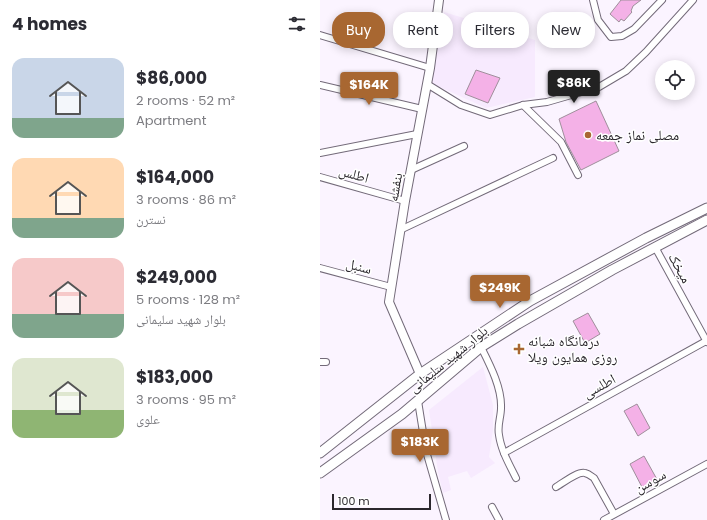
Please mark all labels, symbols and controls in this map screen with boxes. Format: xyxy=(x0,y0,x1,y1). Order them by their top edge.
text: 4 homes xyxy=(12,12,87,36)
chip: Buy xyxy=(332,12,385,48)
chip: Rent xyxy=(393,12,453,48)
chip: Filters xyxy=(461,12,529,48)
chip: New xyxy=(537,12,595,48)
icon: filters xyxy=(286,13,308,35)
map controls xyxy=(655,60,695,100)
button: locate xyxy=(655,60,695,100)
text: $86,000 xyxy=(136,66,207,90)
pin: $86K xyxy=(550,70,598,104)
pin: $164K xyxy=(341,72,397,106)
text: $86K xyxy=(557,73,591,92)
icon: home xyxy=(44,74,92,122)
text: $164K xyxy=(349,75,389,94)
text: 2 rooms · 52 m² xyxy=(136,91,235,110)
text: Apartment xyxy=(136,111,206,130)
place label: مصلی نماز جمعه xyxy=(596,125,679,145)
marker: مصلی نماز جمعه xyxy=(583,130,593,140)
street label: اطلس xyxy=(337,160,371,188)
text: $164,000 xyxy=(136,165,214,189)
street label: بنفشه xyxy=(383,171,407,203)
icon: home xyxy=(44,174,92,222)
text: 3 rooms · 86 m² xyxy=(136,190,236,209)
text: نسترن xyxy=(136,210,166,229)
street label: میخک xyxy=(664,249,696,287)
street label: سنبل xyxy=(344,253,374,279)
text: $249,000 xyxy=(136,265,217,289)
icon: home xyxy=(44,274,92,322)
pin: $249K xyxy=(472,275,528,309)
text: $249K xyxy=(479,278,521,297)
text: 5 rooms · 128 m² xyxy=(136,290,240,309)
text: بلوار شهید سلیمانی xyxy=(136,310,226,329)
street label: بلوار شهید سلیمانی xyxy=(404,321,492,397)
place label: درمانگاه شبانه روزی همایون ویلا xyxy=(528,331,617,367)
marker: درمانگاه شبانه روزی همایون ویلا xyxy=(513,343,525,355)
text: $183,000 xyxy=(136,365,213,389)
street label: اطلسی xyxy=(579,369,619,403)
icon: home xyxy=(44,374,92,422)
text: 3 rooms · 95 m² xyxy=(136,390,236,409)
text: علوی xyxy=(136,410,160,429)
pin: $183K xyxy=(392,429,448,463)
text: $183K xyxy=(401,432,439,451)
street label: سوسن xyxy=(631,464,669,498)
scale bar xyxy=(332,492,431,511)
text: 100 m xyxy=(338,493,370,509)

